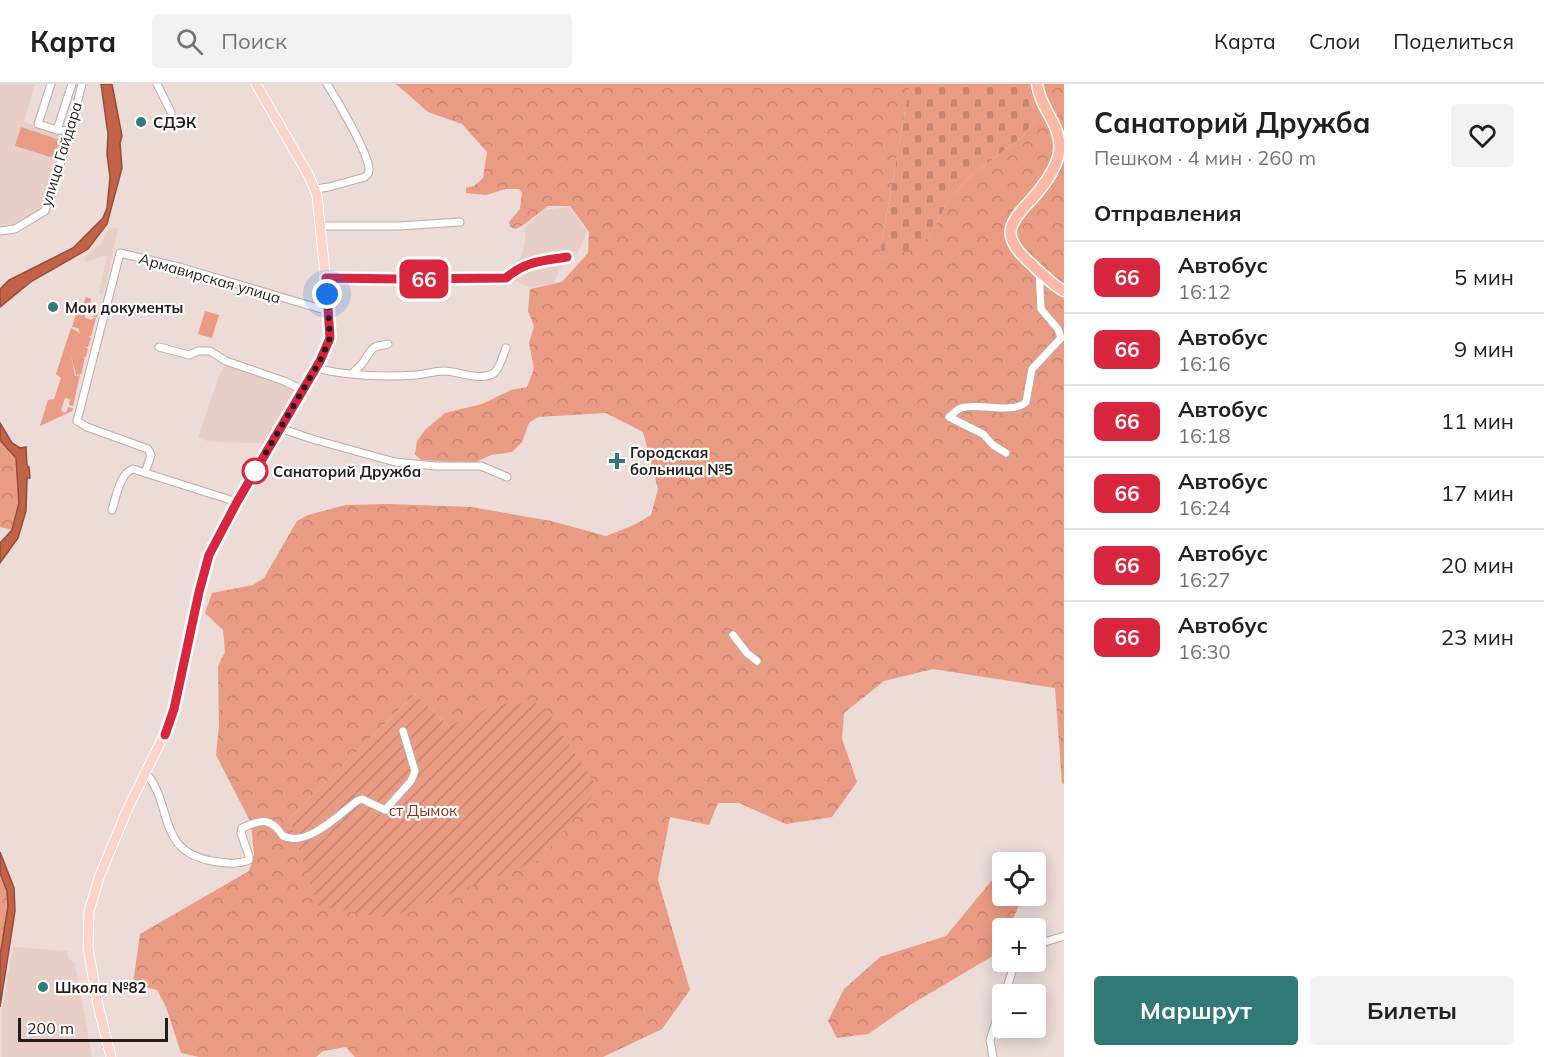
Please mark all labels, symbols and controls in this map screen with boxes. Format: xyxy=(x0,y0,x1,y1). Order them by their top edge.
search box xyxy=(152,14,572,68)
text: Карта xyxy=(30,24,116,59)
icon: search xyxy=(173,25,206,58)
text: Поиск xyxy=(221,27,287,55)
text: Карта xyxy=(1214,28,1276,54)
text: Слои xyxy=(1309,28,1360,54)
text: Поделиться xyxy=(1393,28,1514,54)
street label: улица Гайдара xyxy=(36,99,86,209)
button: heart xyxy=(1451,104,1514,167)
text: Санаторий Дружба xyxy=(1094,105,1371,140)
place label: СДЭК xyxy=(153,113,197,132)
marker: СДЭК xyxy=(134,115,148,129)
text: Пешком · 4 мин · 260 m xyxy=(1094,145,1316,170)
text: Отправления xyxy=(1094,199,1242,227)
street label: Армавирская улица xyxy=(137,249,283,307)
text: Автобус xyxy=(1178,251,1268,279)
line badge: 66 xyxy=(397,260,451,298)
text: 5 мин xyxy=(1454,263,1514,291)
text: 66 xyxy=(1114,264,1140,290)
text: 66 xyxy=(411,266,437,292)
your location xyxy=(312,279,342,309)
text: 16:12 xyxy=(1178,279,1231,304)
place label: Мои документы xyxy=(65,298,183,317)
marker: Мои документы xyxy=(46,300,60,314)
text: Автобус xyxy=(1178,323,1268,351)
text: 9 мин xyxy=(1454,335,1514,363)
text: 66 xyxy=(1114,336,1140,362)
text: 16:16 xyxy=(1178,351,1231,376)
text: Автобус xyxy=(1178,395,1268,423)
text: 11 мин xyxy=(1441,407,1514,435)
text: 66 xyxy=(1114,408,1140,434)
text: 16:18 xyxy=(1178,423,1231,448)
place label: Городская больница №5 xyxy=(630,443,733,479)
marker: Городская больница №5 xyxy=(608,452,626,470)
marker: Санаторий Дружба xyxy=(242,458,268,484)
place label: Санаторий Дружба xyxy=(273,462,421,481)
text: Автобус xyxy=(1178,467,1268,495)
text: 17 мин xyxy=(1441,479,1514,507)
text: 66 xyxy=(1114,480,1140,506)
text: 16:24 xyxy=(1178,495,1231,520)
text: Автобус xyxy=(1178,539,1268,567)
text: 20 мин xyxy=(1441,551,1514,579)
text: 66 xyxy=(1114,552,1140,578)
text: 16:27 xyxy=(1178,567,1231,592)
text: Автобус xyxy=(1178,611,1268,639)
text: 23 мин xyxy=(1441,623,1514,651)
text: 66 xyxy=(1114,624,1140,650)
text: 16:30 xyxy=(1178,639,1231,664)
park label: ст Дымок xyxy=(389,801,458,820)
map controls xyxy=(992,852,1046,1038)
button: locate xyxy=(992,852,1046,906)
button: + xyxy=(992,918,1046,972)
button: Маршрут xyxy=(1094,976,1298,1045)
button: Билеты xyxy=(1310,976,1514,1045)
place label: Школа №82 xyxy=(55,978,146,997)
marker: Школа №82 xyxy=(36,980,50,994)
button: − xyxy=(992,984,1046,1038)
scale bar xyxy=(18,1015,168,1042)
text: 200 m xyxy=(27,1018,74,1038)

